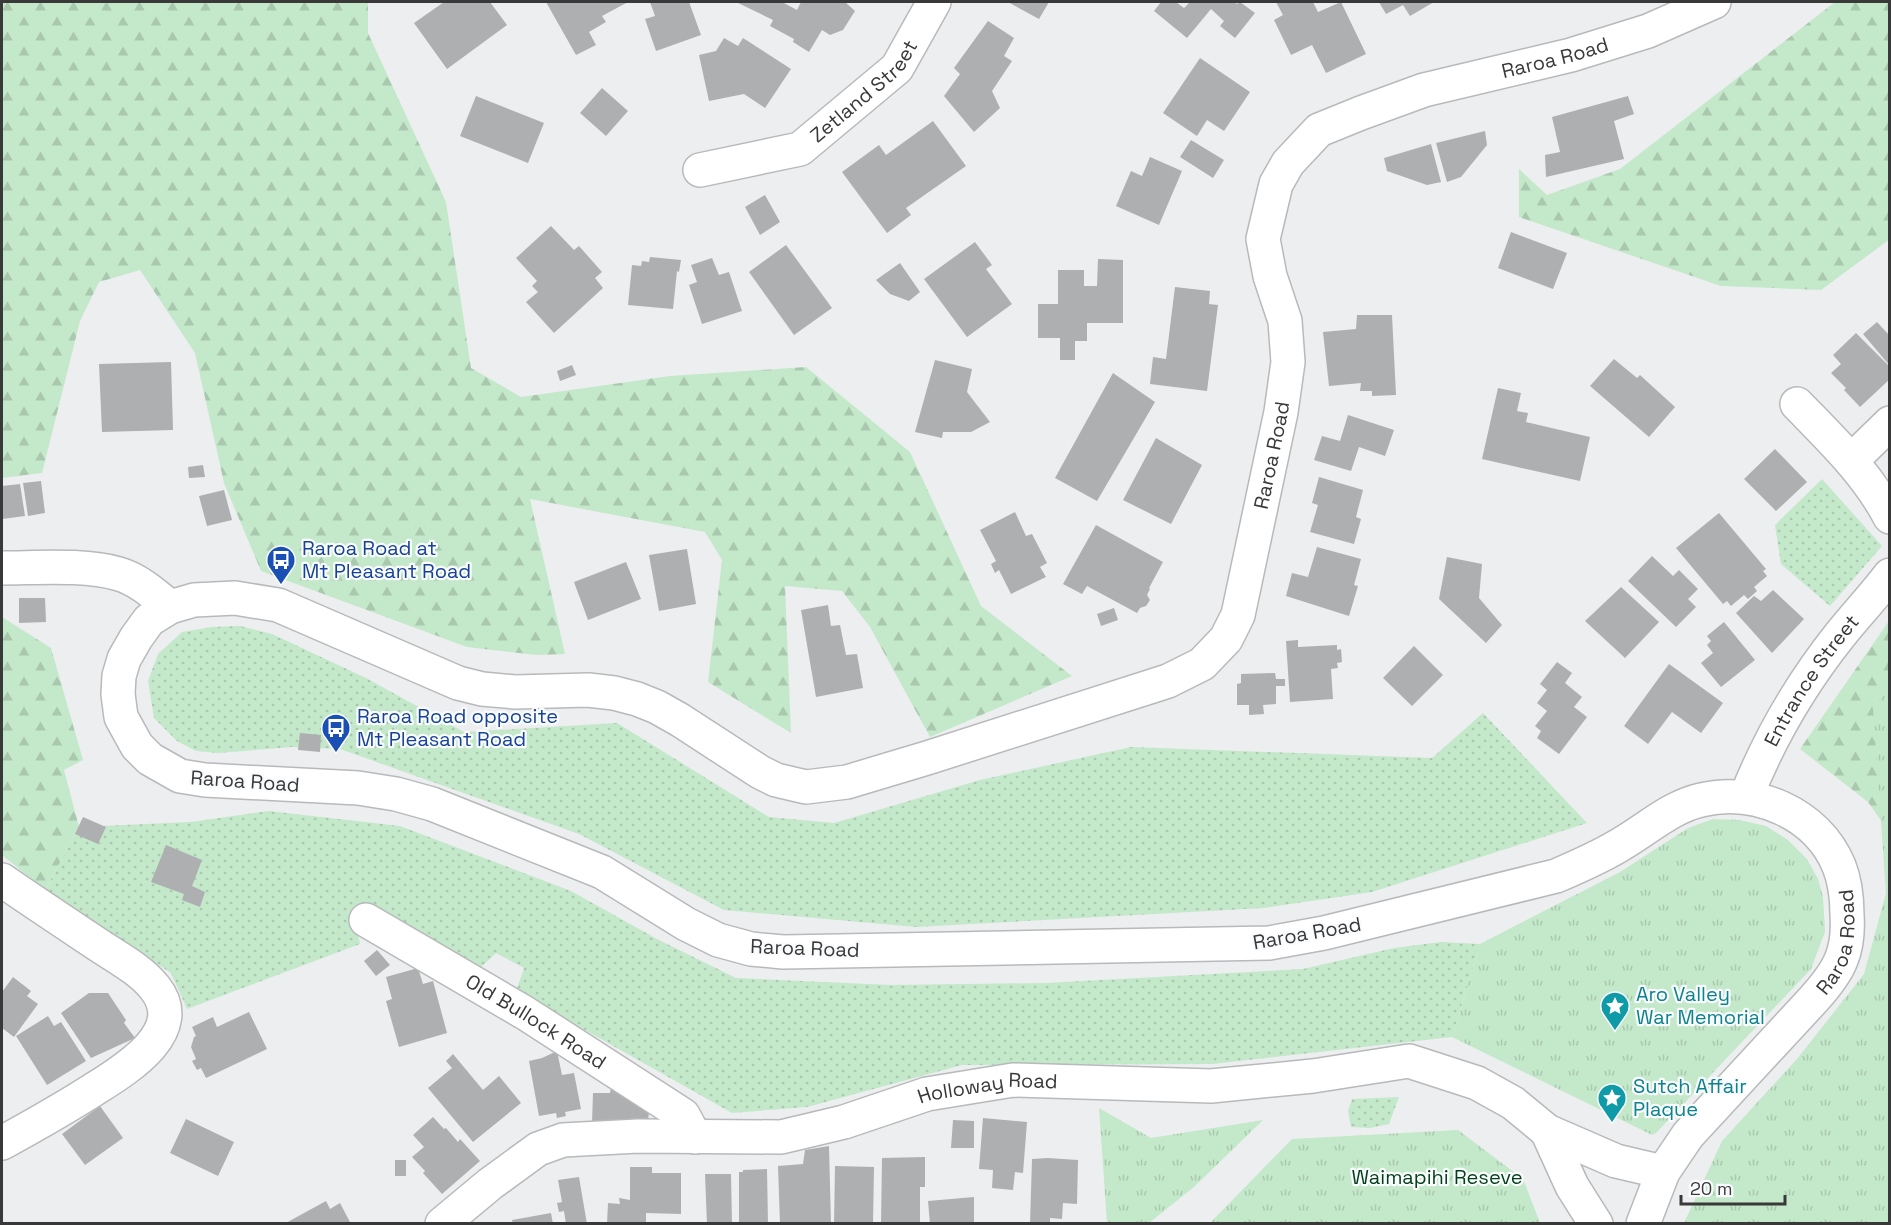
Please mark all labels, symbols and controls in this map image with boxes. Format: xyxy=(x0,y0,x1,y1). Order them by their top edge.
street label: Raroa Road xyxy=(1499,31,1612,84)
street label: Zetland Street xyxy=(805,35,923,148)
street label: Raroa Road xyxy=(1248,400,1295,511)
place label: Raroa Road at Mt Pleasant Road xyxy=(302,535,471,584)
bus stop icon: Raroa Road at Mt Pleasant Road xyxy=(265,544,297,586)
street label: Entrance Street xyxy=(1758,609,1864,751)
place label: Raroa Road opposite Mt Pleasant Road xyxy=(357,703,558,752)
bus stop icon: Raroa Road opposite Mt Pleasant Road xyxy=(320,712,352,754)
street label: Raroa Road xyxy=(190,764,300,798)
street label: Raroa Road xyxy=(1810,888,1860,1000)
street label: Raroa Road xyxy=(1251,911,1363,955)
street label: Raroa Road xyxy=(750,933,860,963)
street label: Old Bullock Road xyxy=(461,968,611,1075)
place label: Aro Valley War Memorial xyxy=(1636,981,1765,1030)
place icon: Aro Valley War Memorial xyxy=(1599,990,1631,1032)
street label: Holloway Road xyxy=(914,1067,1058,1109)
place label: Sutch Affair Plaque xyxy=(1633,1073,1747,1122)
place icon: Sutch Affair Plaque xyxy=(1596,1082,1628,1124)
park label: Waimapihi Reseve xyxy=(1351,1164,1523,1190)
scale bar xyxy=(1681,1168,1784,1206)
text: 20 m xyxy=(1690,1177,1733,1200)

